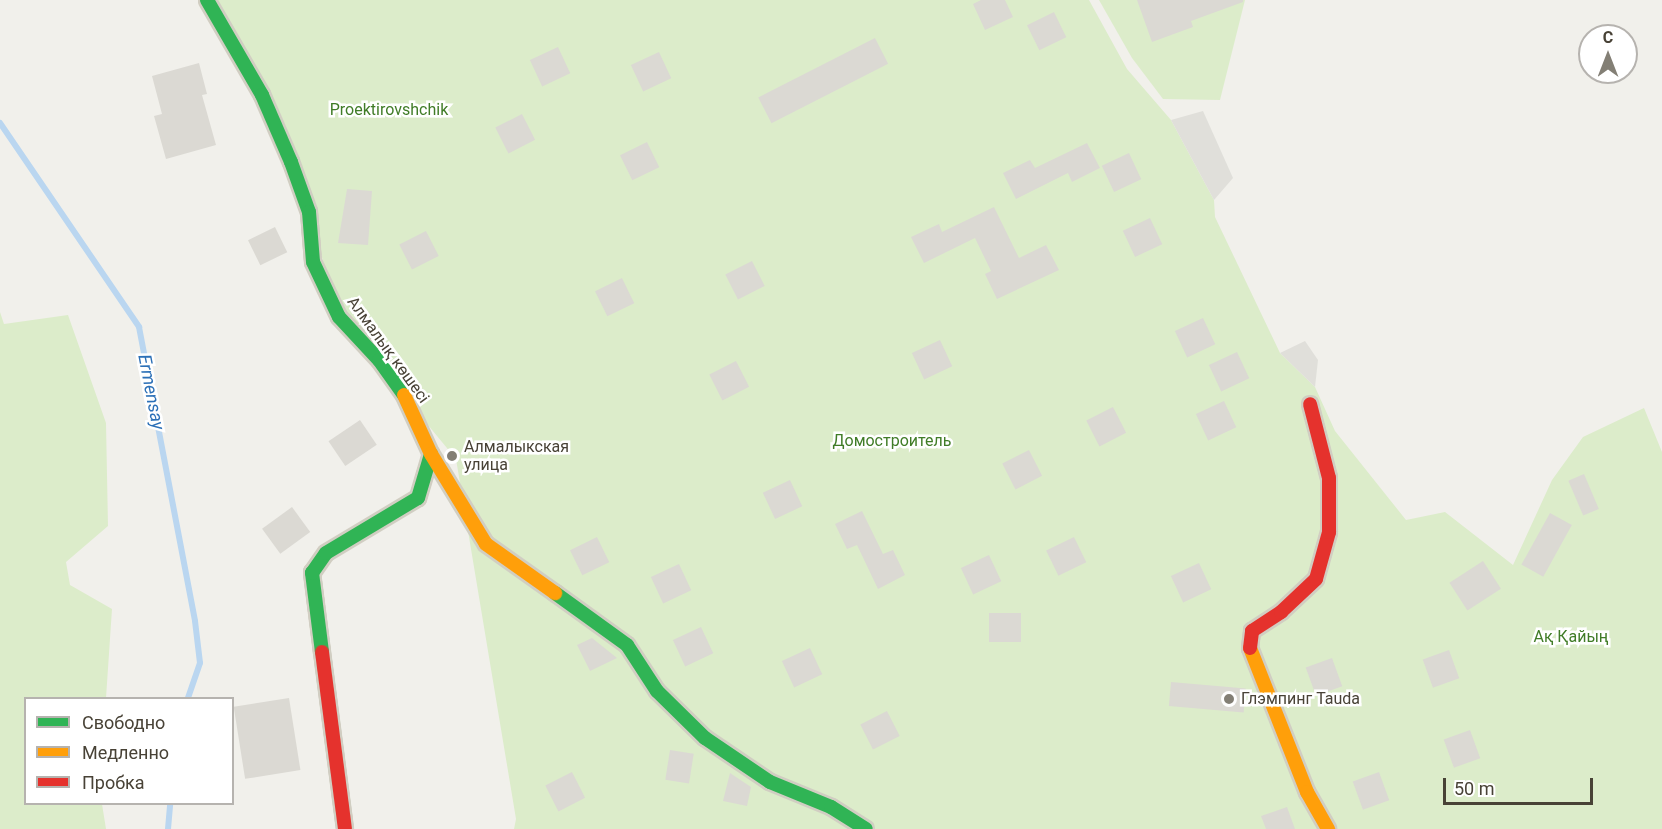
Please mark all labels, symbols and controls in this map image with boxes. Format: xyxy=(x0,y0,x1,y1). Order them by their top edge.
north arrow xyxy=(1578,24,1638,84)
text: С xyxy=(1603,28,1613,47)
park label: Proektirovshchik xyxy=(330,100,448,120)
street label: Алмалық көшесі xyxy=(343,293,433,407)
water label: Ermensay xyxy=(133,352,169,432)
park label: Домостроитель xyxy=(832,431,952,451)
place label: Алмалыкская улица xyxy=(464,437,569,475)
marker: Алмалыкская улица xyxy=(445,449,459,463)
park label: Ақ Қайың xyxy=(1533,627,1609,647)
place label: Глэмпинг Tauda xyxy=(1241,689,1360,709)
marker: Глэмпинг Tauda xyxy=(1222,692,1236,706)
legend xyxy=(24,697,234,805)
text: Свободно xyxy=(82,712,165,733)
text: Медленно xyxy=(82,742,169,763)
scale bar xyxy=(1446,766,1596,804)
text: Пробка xyxy=(82,772,145,793)
text: 50 m xyxy=(1454,778,1494,799)

